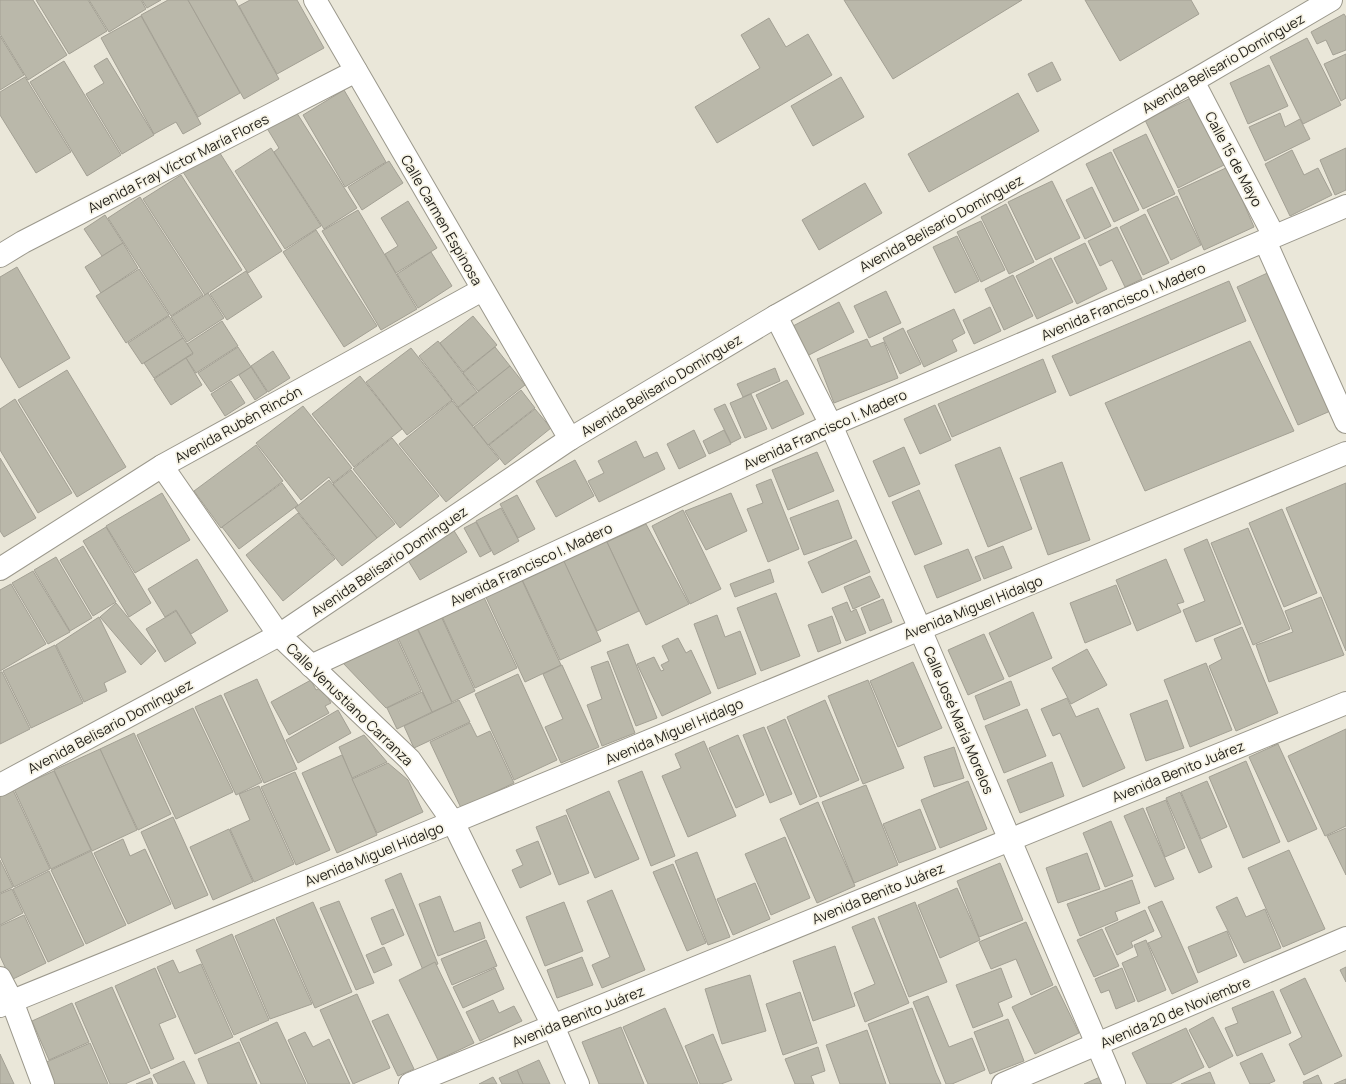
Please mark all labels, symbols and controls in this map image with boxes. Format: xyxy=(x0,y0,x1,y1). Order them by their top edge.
street label: Avenida Belisario Domínguez xyxy=(1138,9,1308,117)
street label: Calle 15 de Mayo xyxy=(1201,108,1267,210)
street label: Avenida Fray Víctor María Flores xyxy=(84,109,272,217)
street label: Calle Carmen Espinosa xyxy=(397,151,487,289)
street label: Avenida Belisario Domínguez xyxy=(856,170,1026,276)
street label: Avenida Francisco I. Madero xyxy=(1038,258,1208,344)
street label: Avenida Belisario Domínguez xyxy=(577,329,745,441)
street label: Avenida Rubén Rincón xyxy=(171,381,305,467)
street label: Avenida Francisco I. Madero xyxy=(740,384,910,474)
street label: Avenida Belisario Domínguez xyxy=(307,501,471,621)
street label: Avenida Francisco I. Madero xyxy=(447,518,615,610)
street label: Avenida Miguel Hidalgo xyxy=(901,570,1045,644)
street label: Calle Venustiano Carranza xyxy=(282,638,418,770)
street label: Calle José María Morelos xyxy=(919,643,999,797)
street label: Avenida Belisario Domínguez xyxy=(24,674,196,778)
street label: Avenida Miguel Hidalgo xyxy=(602,693,746,769)
street label: Avenida Benito Juárez xyxy=(1109,736,1247,806)
street label: Avenida Miguel Hidalgo xyxy=(302,817,446,891)
street label: Avenida Benito Juárez xyxy=(809,858,947,928)
street label: Avenida 20 de Noviembre xyxy=(1097,972,1253,1052)
street label: Avenida Benito Juárez xyxy=(509,981,647,1051)

